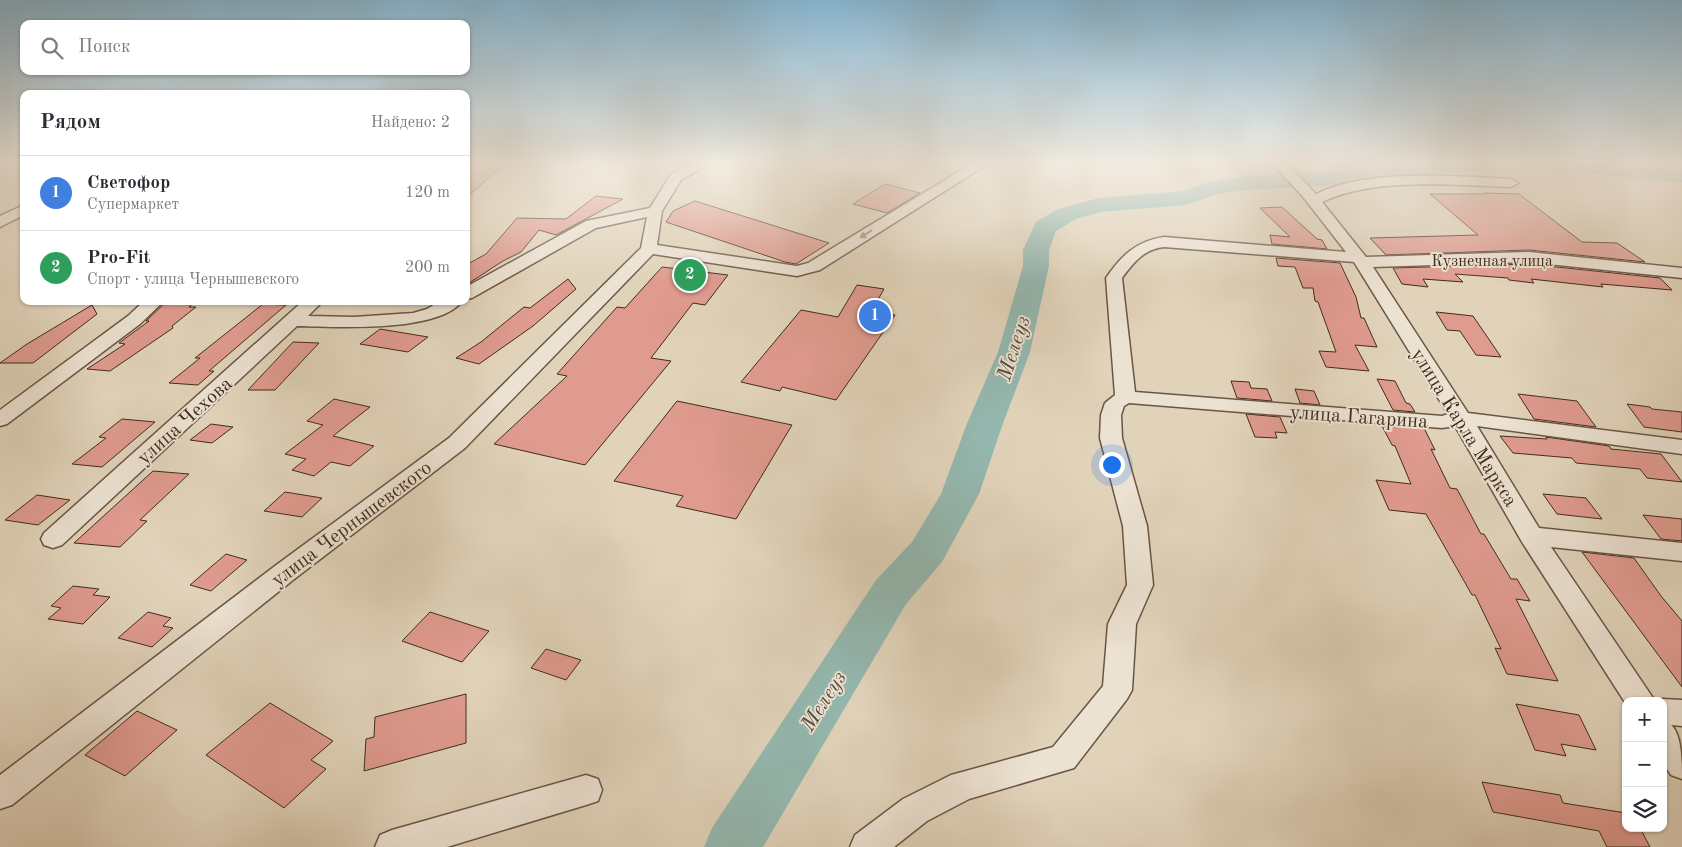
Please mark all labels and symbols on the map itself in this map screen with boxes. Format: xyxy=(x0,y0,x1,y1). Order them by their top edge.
one-way arrow xyxy=(859,230,873,239)
street label: Кузнечная улица xyxy=(1431,254,1553,270)
pin: 2 xyxy=(674,256,706,294)
pin: 1 xyxy=(859,297,891,335)
water label: Мелеуз xyxy=(994,314,1035,384)
street label: улица Карла Маркса xyxy=(1406,345,1520,511)
street label: улица Чехова xyxy=(134,374,237,469)
street label: улица Гагарина xyxy=(1289,403,1429,433)
your location xyxy=(1099,452,1125,478)
street label: улица Чернышевского xyxy=(269,458,436,591)
water label: Мелеуз xyxy=(797,668,851,736)

